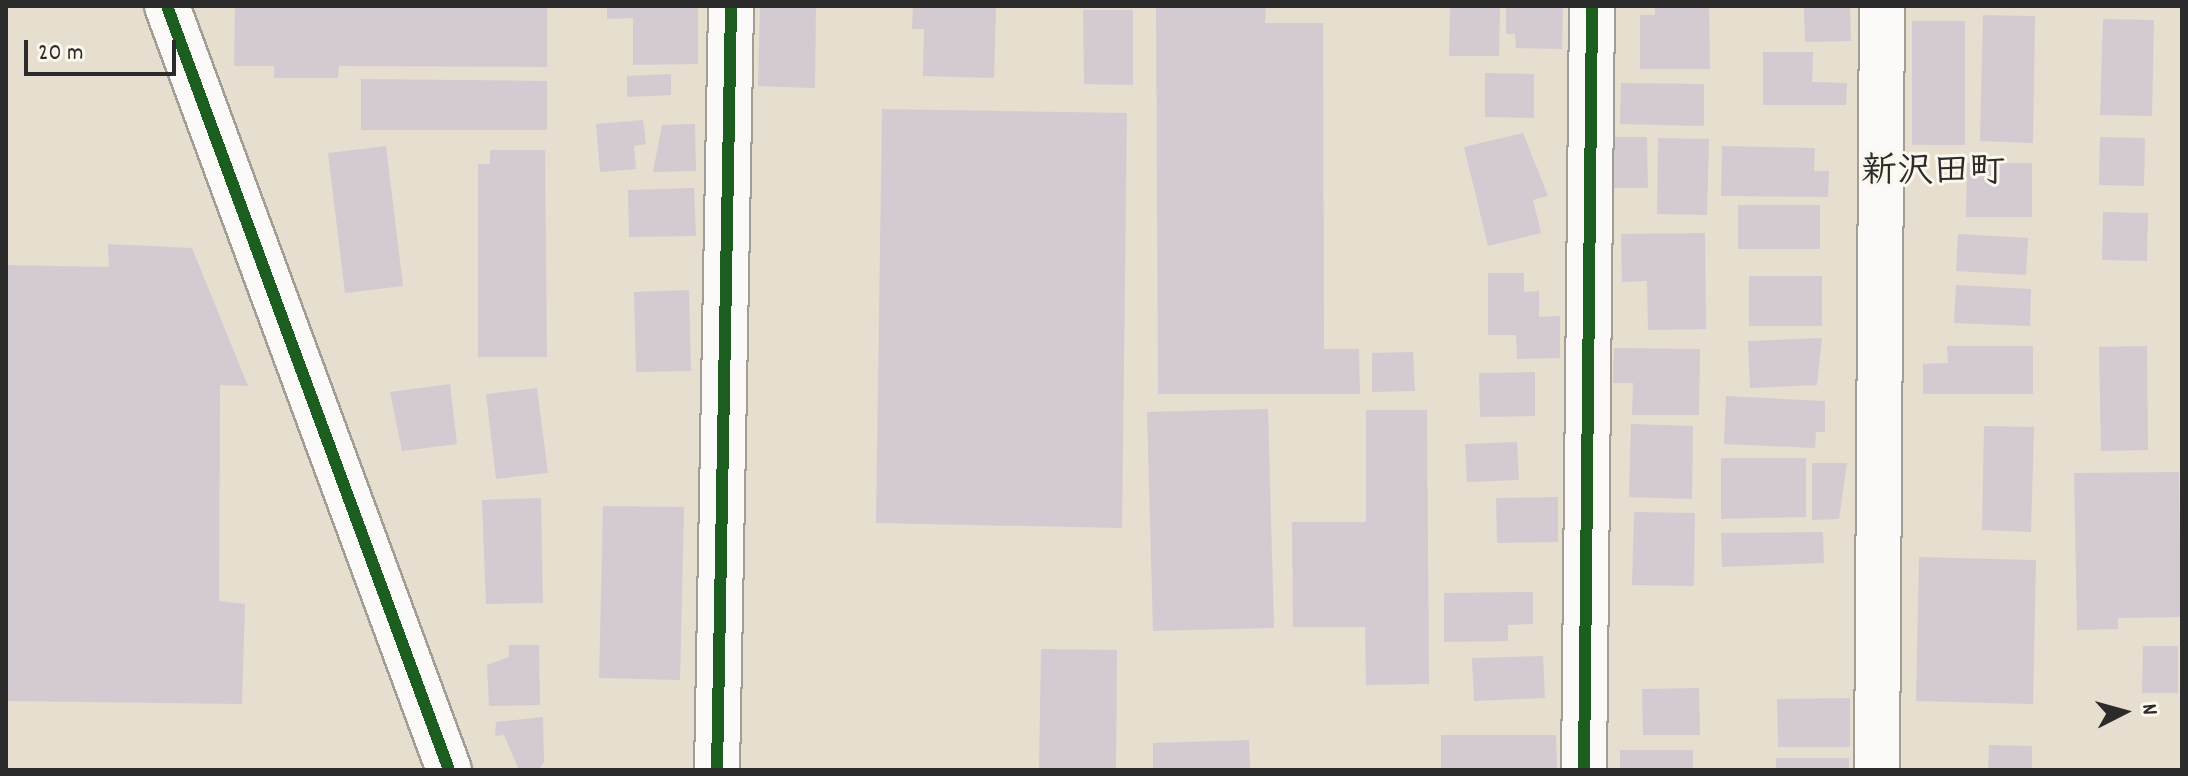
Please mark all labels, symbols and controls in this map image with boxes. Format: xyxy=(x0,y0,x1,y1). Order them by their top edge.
scale bar xyxy=(28,24,180,74)
text: 20 m xyxy=(38,37,84,71)
district label: 新沢田町 xyxy=(1861,153,2005,197)
north arrow xyxy=(2084,672,2164,752)
text: N xyxy=(2132,702,2164,716)

